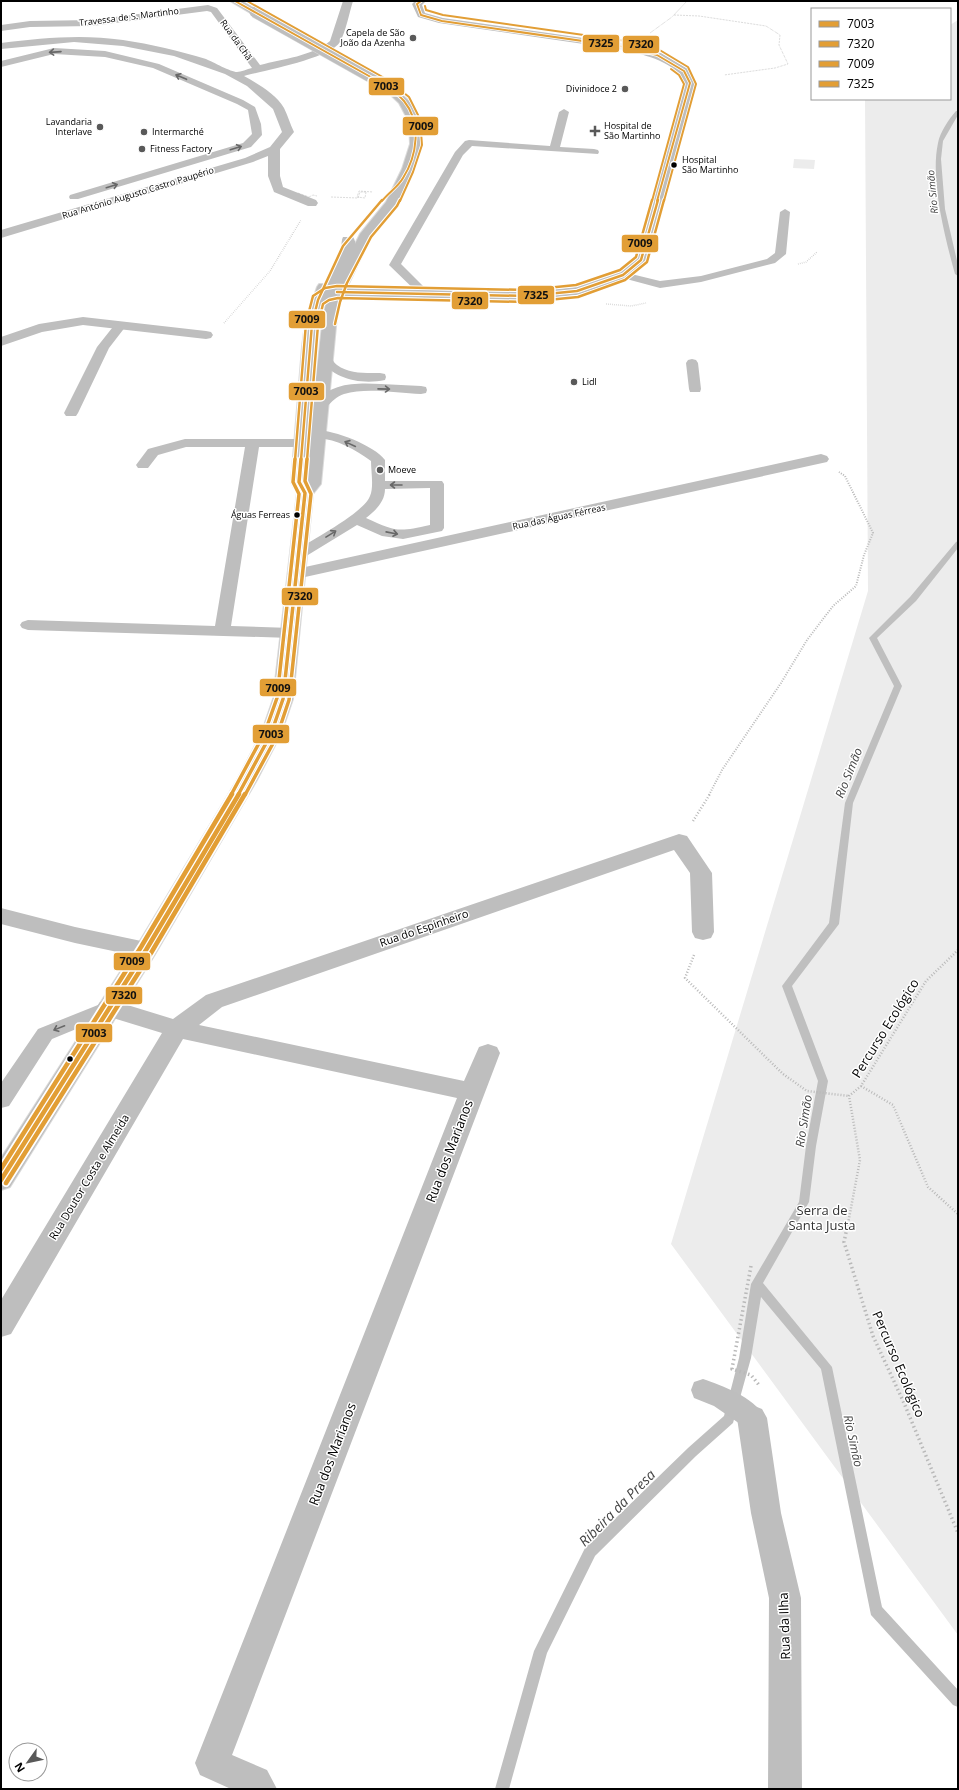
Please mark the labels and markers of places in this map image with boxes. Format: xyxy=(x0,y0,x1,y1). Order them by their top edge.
place label: Capela de São João da Azenha xyxy=(340,26,405,49)
marker: Capela de São João da Azenha xyxy=(408,33,418,43)
place label: Divinidoce 2 xyxy=(566,82,617,95)
marker: Divinidoce 2 xyxy=(620,84,630,94)
place label: Lavandaria Interlave xyxy=(46,115,92,138)
place label: Hospital de São Martinho xyxy=(604,119,660,142)
marker: Lavandaria Interlave xyxy=(95,122,105,132)
place label: Intermarché xyxy=(152,125,204,138)
marker: Hospital de São Martinho xyxy=(589,125,601,137)
marker: Intermarché xyxy=(139,127,149,137)
place label: Fitness Factory xyxy=(150,142,213,155)
marker: Fitness Factory xyxy=(137,144,147,154)
place label: Hospital São Martinho xyxy=(682,153,738,176)
marker: Hospital São Martinho xyxy=(669,160,679,170)
place label: Lidl xyxy=(582,375,597,388)
marker: Lidl xyxy=(569,377,579,387)
place label: Moeve xyxy=(388,463,416,476)
marker: Moeve xyxy=(375,465,385,475)
place label: Águas Ferreas xyxy=(231,508,290,521)
marker: Águas Ferreas xyxy=(292,510,302,520)
unlabelled marker xyxy=(65,1054,75,1064)

